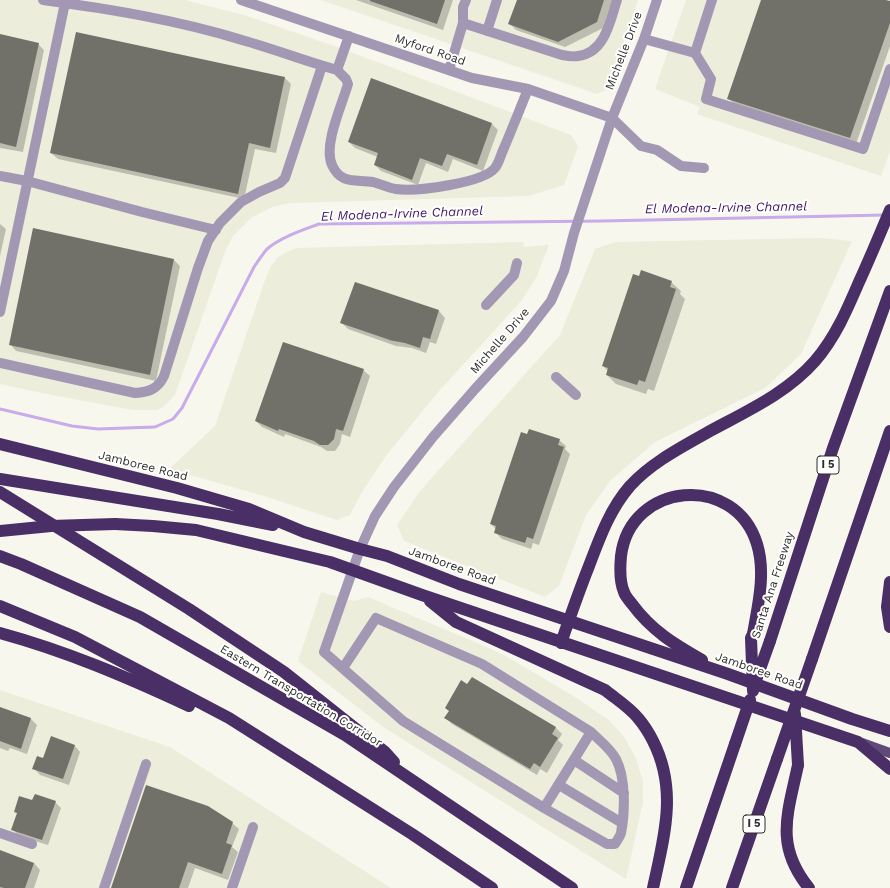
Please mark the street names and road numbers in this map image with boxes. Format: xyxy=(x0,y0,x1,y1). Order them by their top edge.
street label: Michelle Drive xyxy=(602,10,646,92)
street label: Myford Road xyxy=(393,31,467,69)
street label: Michelle Drive xyxy=(467,305,533,377)
street label: Jamboree Road xyxy=(97,448,189,484)
road number: I 5 xyxy=(817,456,839,474)
street label: Santa Ana Freeway xyxy=(749,530,797,640)
street label: Jamboree Road xyxy=(407,544,497,588)
street label: Eastern Transportation Corridor xyxy=(217,642,385,750)
street label: Jamboree Road xyxy=(713,649,805,693)
road number: I 5 xyxy=(743,815,765,833)

